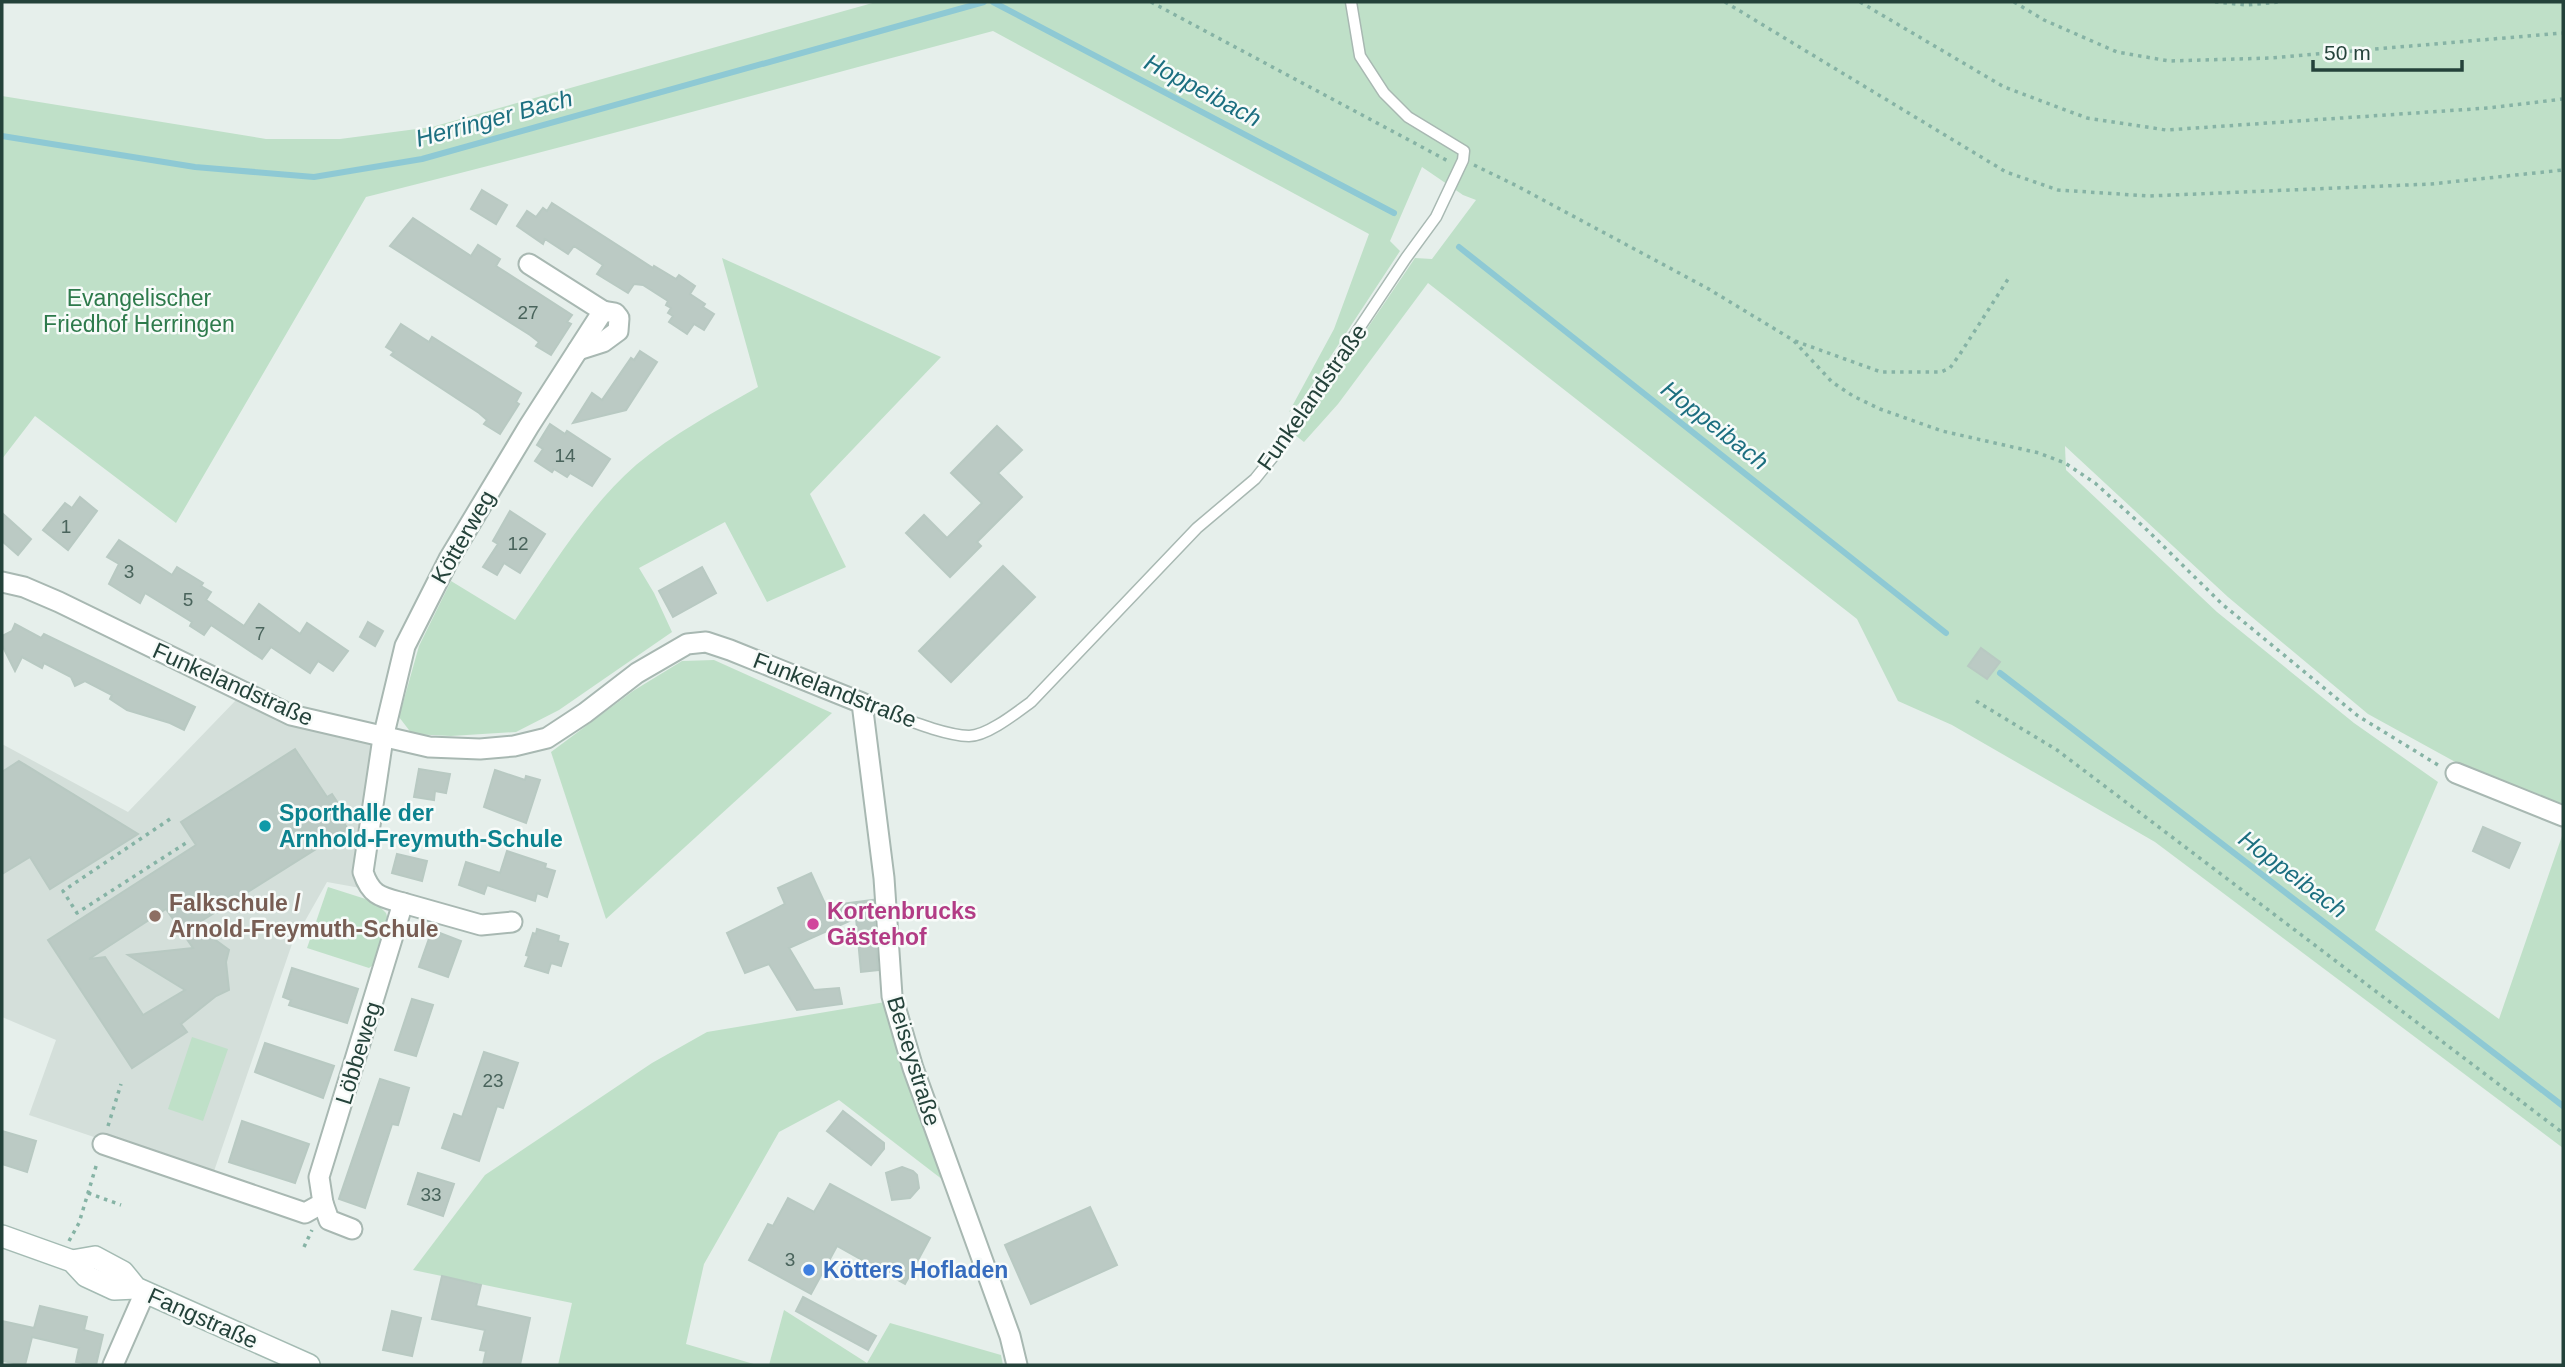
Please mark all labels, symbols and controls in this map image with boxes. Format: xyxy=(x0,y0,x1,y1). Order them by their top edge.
scale bar xyxy=(2313,28,2462,72)
text: 50 m xyxy=(2324,41,2371,64)
water label: Hoppeibach xyxy=(1140,48,1266,132)
water label: Herringer Bach xyxy=(413,84,575,152)
park label: Evangelischer Friedhof Herringen xyxy=(43,285,235,337)
house number: 27 xyxy=(517,302,539,323)
street label: Funkelandstraße xyxy=(1252,319,1372,475)
water label: Hoppeibach xyxy=(1656,375,1774,475)
house number: 14 xyxy=(554,445,576,466)
street label: Kötterweg xyxy=(426,486,500,588)
house number: 1 xyxy=(61,516,71,537)
house number: 12 xyxy=(507,533,529,554)
house number: 3 xyxy=(124,561,134,582)
house number: 5 xyxy=(183,589,193,610)
house number: 7 xyxy=(255,623,265,644)
street label: Funkelandstraße xyxy=(149,637,317,731)
street label: Funkelandstraße xyxy=(750,647,920,733)
place label: Sporthalle der Arnhold-Freymuth-Schule xyxy=(279,800,563,852)
marker: Sporthalle der Arnhold-Freymuth-Schule xyxy=(257,818,273,834)
water label: Hoppeibach xyxy=(2234,825,2352,923)
place label: Falkschule / Arnold-Freymuth-Schule xyxy=(169,890,439,942)
place label: Kortenbrucks Gästehof xyxy=(827,898,977,950)
marker: Falkschule / Arnold-Freymuth-Schule xyxy=(147,908,163,924)
marker: Kortenbrucks Gästehof xyxy=(805,916,821,932)
street label: Beiseystraße xyxy=(882,993,946,1129)
street label: Löbbeweg xyxy=(330,998,386,1108)
house number: 23 xyxy=(482,1070,504,1091)
house number: 33 xyxy=(420,1184,442,1205)
house number: 3 xyxy=(785,1249,795,1270)
place label: Kötters Hofladen xyxy=(823,1257,1008,1283)
marker: Kötters Hofladen xyxy=(801,1262,817,1278)
street label: Fangstraße xyxy=(144,1282,262,1354)

